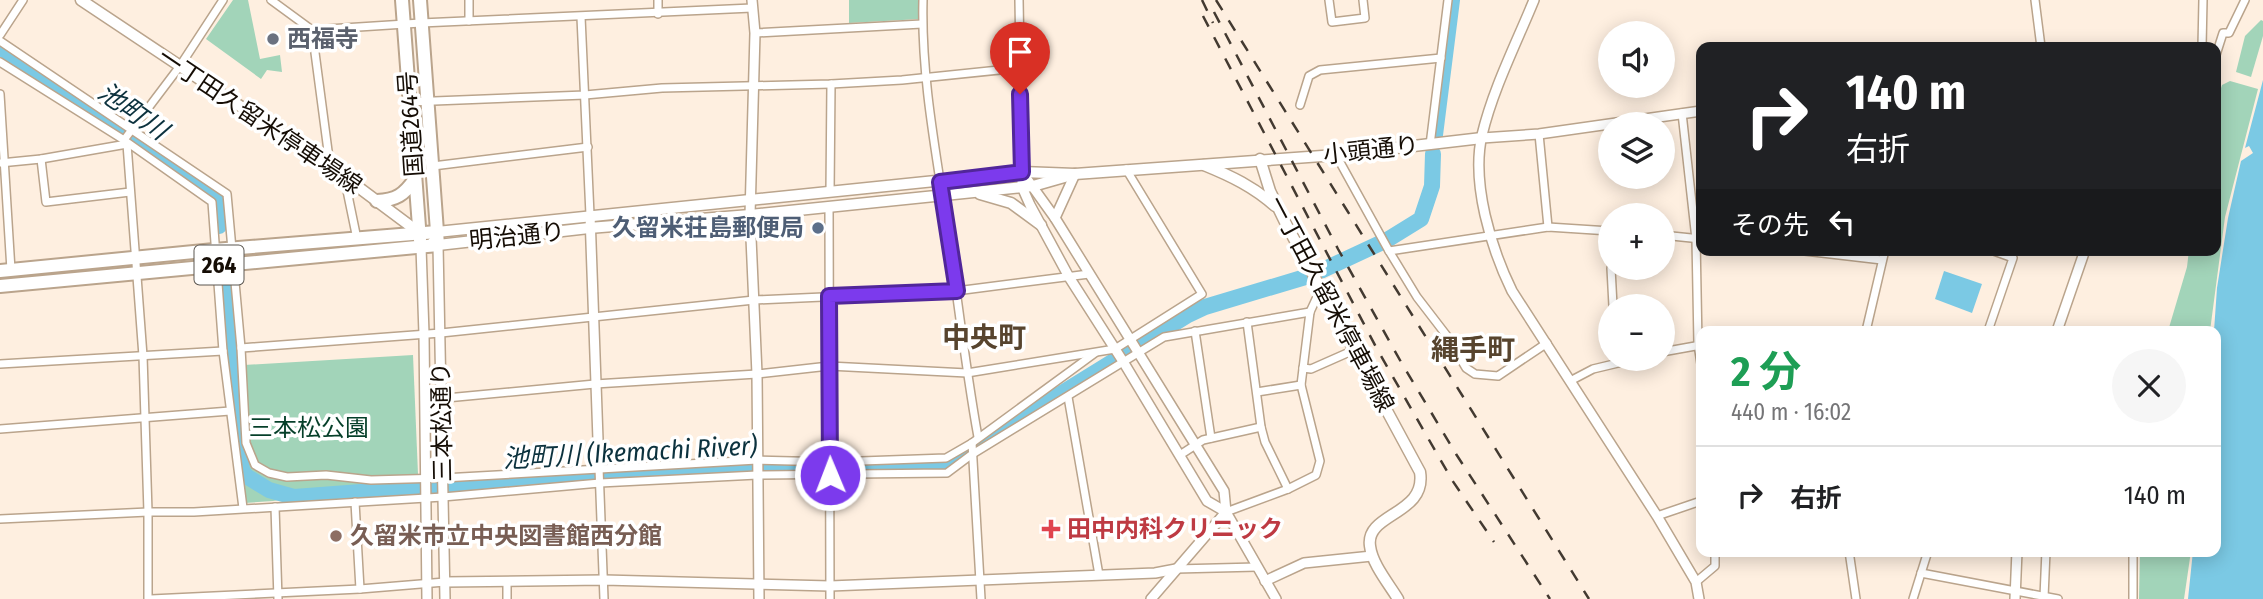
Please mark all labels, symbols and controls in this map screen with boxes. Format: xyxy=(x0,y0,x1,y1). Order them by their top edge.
map controls xyxy=(1598,21,1675,371)
button: sound xyxy=(1598,21,1675,98)
pin xyxy=(990,22,1050,94)
place label: 西福寺 xyxy=(287,25,359,53)
marker: 西福寺 xyxy=(265,31,281,47)
icon: arrive xyxy=(1001,33,1039,71)
street label: 一丁田久留米停車場線 xyxy=(153,42,367,200)
text: 140 m xyxy=(1846,63,1966,122)
street label: 国道264号 xyxy=(393,70,429,178)
icon: right xyxy=(1731,70,1822,161)
water label: 池町川 xyxy=(92,76,176,148)
button: layers xyxy=(1598,112,1675,189)
text: 右折 xyxy=(1846,130,1910,168)
street label: 小頭通り xyxy=(1322,131,1420,169)
street label: 一丁田久留米停車場線 xyxy=(1262,191,1400,417)
button: + xyxy=(1598,203,1675,280)
icon: left xyxy=(1823,203,1861,241)
text: その先 xyxy=(1731,210,1809,241)
place label: 久留米荘島郵便局 xyxy=(612,214,804,242)
street label: 明治通り xyxy=(468,217,566,255)
marker: 久留米荘島郵便局 xyxy=(810,220,826,236)
road number: 264 xyxy=(194,246,244,284)
button: − xyxy=(1598,294,1675,371)
district label: 中央町 xyxy=(942,321,1026,354)
district label: 縄手町 xyxy=(1431,333,1515,366)
text: 2 分 xyxy=(1731,347,1801,397)
button: close xyxy=(2112,349,2186,423)
street label: 三本松通り xyxy=(427,362,457,482)
text: 440 m · 16:02 xyxy=(1731,398,1851,426)
park label: 三本松公園 xyxy=(249,414,369,442)
water label: 池町川 (Ikemachi River) xyxy=(502,430,759,475)
position arrow xyxy=(793,438,867,512)
icon: right xyxy=(1731,476,1769,514)
text: 140 m xyxy=(2124,480,2186,511)
text: 右折 xyxy=(1790,483,1842,514)
place label: 田中内科クリニック xyxy=(1067,515,1283,543)
marker: 田中内科クリニック xyxy=(1041,519,1061,539)
place label: 久留米市立中央図書館西分館 xyxy=(350,522,662,550)
marker: 久留米市立中央図書館西分館 xyxy=(328,528,344,544)

